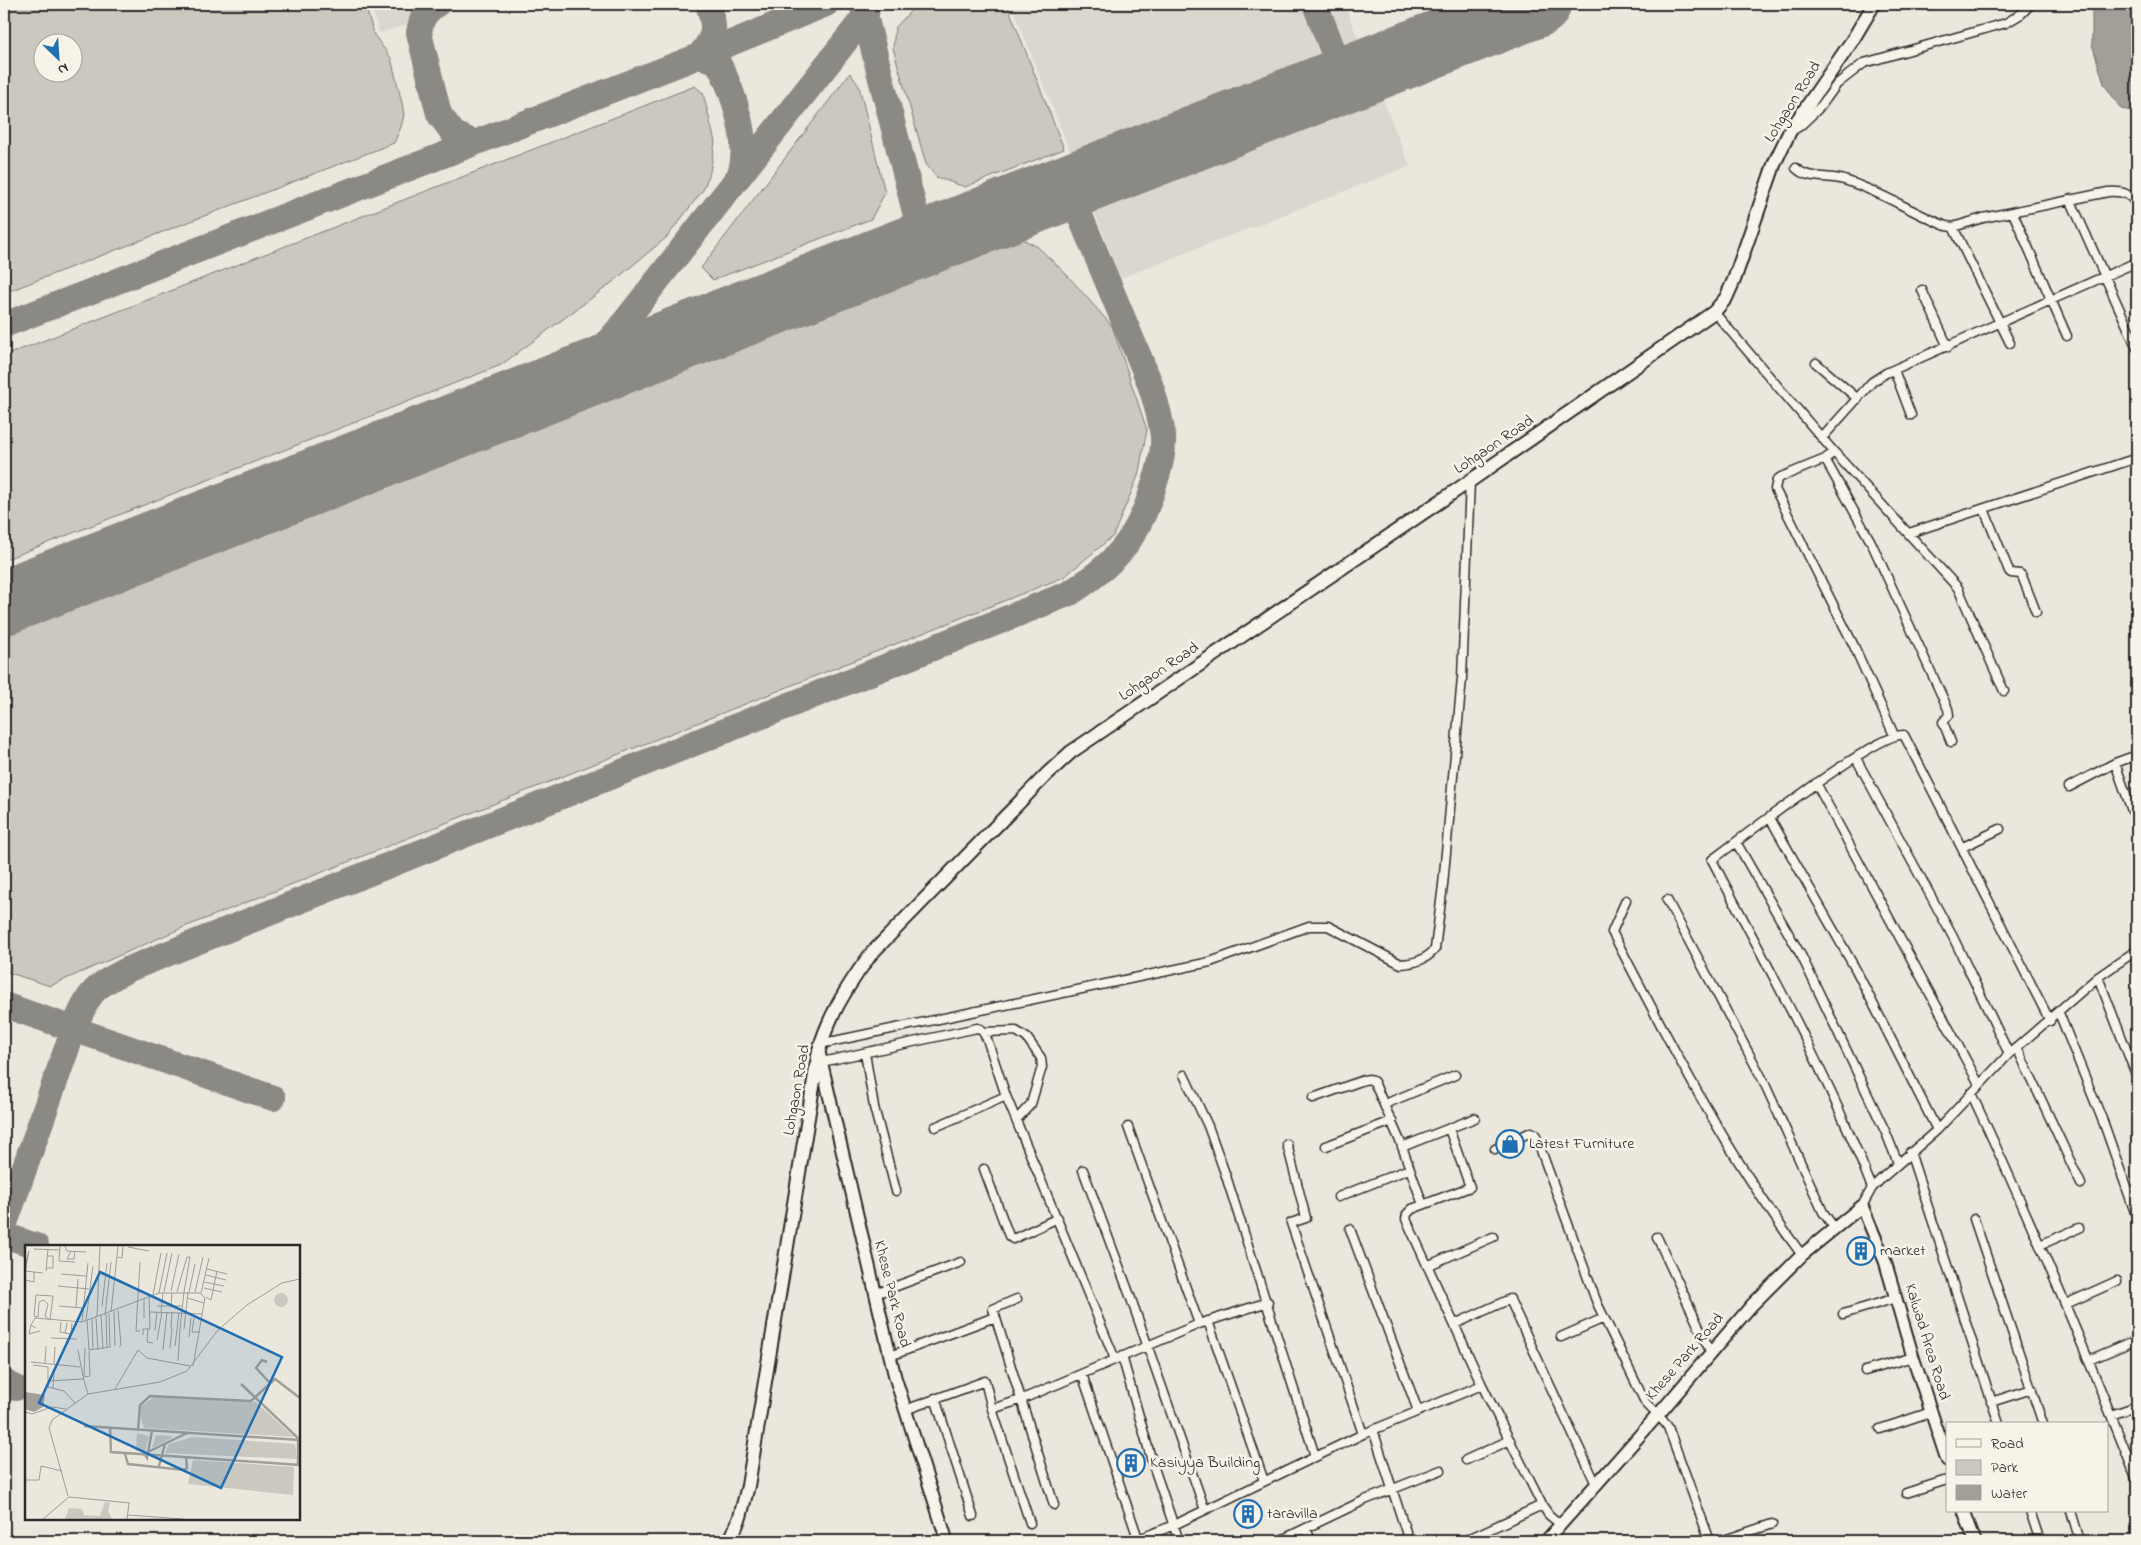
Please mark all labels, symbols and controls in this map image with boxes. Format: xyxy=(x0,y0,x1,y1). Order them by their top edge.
north arrow xyxy=(32,32,82,82)
text: N xyxy=(54,57,72,80)
street label: Lohgaon Road xyxy=(1758,57,1828,147)
street label: Lohgaon Road xyxy=(1449,409,1539,481)
street label: Lohgaon Road xyxy=(1114,636,1204,708)
street label: Lohgaon Road xyxy=(777,1043,817,1137)
shop icon: Latest Furniture xyxy=(1495,1129,1525,1159)
place label: Latest Furniture xyxy=(1529,1132,1635,1156)
building icon: market xyxy=(1846,1236,1876,1266)
street label: Khese Park Road xyxy=(867,1238,917,1350)
place label: market xyxy=(1880,1239,1926,1263)
inset map xyxy=(25,1245,300,1520)
street label: Kalwad Area Road xyxy=(1898,1281,1956,1403)
street label: Khese Park Road xyxy=(1640,1308,1730,1406)
legend xyxy=(1946,1422,2108,1512)
text: Road xyxy=(1991,1433,2024,1455)
building icon: Kasiyya Building xyxy=(1116,1448,1146,1478)
place label: Kasiyya Building xyxy=(1150,1451,1260,1475)
text: Park xyxy=(1991,1457,2019,1479)
text: Water xyxy=(1991,1483,2027,1505)
building icon: taravilla xyxy=(1233,1499,1263,1529)
place label: taravilla xyxy=(1267,1502,1318,1526)

